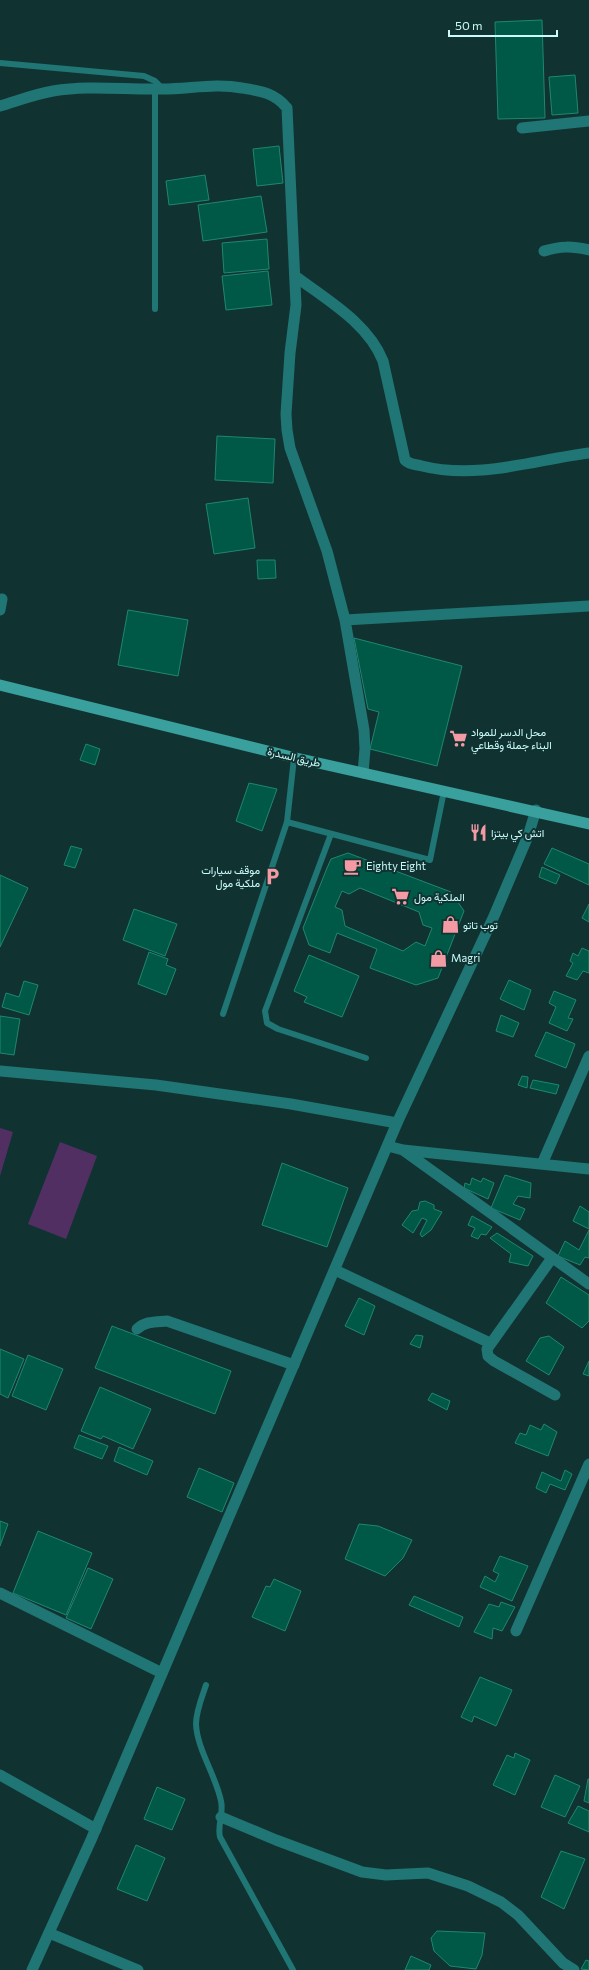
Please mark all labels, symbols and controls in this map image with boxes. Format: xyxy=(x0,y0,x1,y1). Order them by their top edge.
scale bar xyxy=(449,12,557,38)
text: 50 m xyxy=(455,18,483,32)
place label: محل الدسر للمواد البناء جملة وقطاعي xyxy=(471,725,552,755)
supermarket icon: محل الدسر للمواد البناء جملة وقطاعي xyxy=(448,728,468,748)
street label: طريق السدرة xyxy=(266,744,322,770)
restaurant icon: اتش كي بيتزا xyxy=(468,823,488,843)
place label: اتش كي بيتزا xyxy=(491,826,544,843)
cafe icon: Eighty Eight xyxy=(343,856,363,876)
place label: Eighty Eight xyxy=(366,859,427,872)
place label: موقف سيارات ملكية مول xyxy=(201,863,260,890)
parking icon: موقف سيارات ملكية مول xyxy=(263,866,283,886)
supermarket icon: الملكية مول xyxy=(391,887,411,907)
place label: الملكية مول xyxy=(414,890,465,904)
shop icon: توب تاتو xyxy=(440,915,460,935)
place label: توب تاتو xyxy=(463,918,498,932)
shop icon: Magri xyxy=(428,948,448,968)
place label: Magri xyxy=(451,951,481,964)

